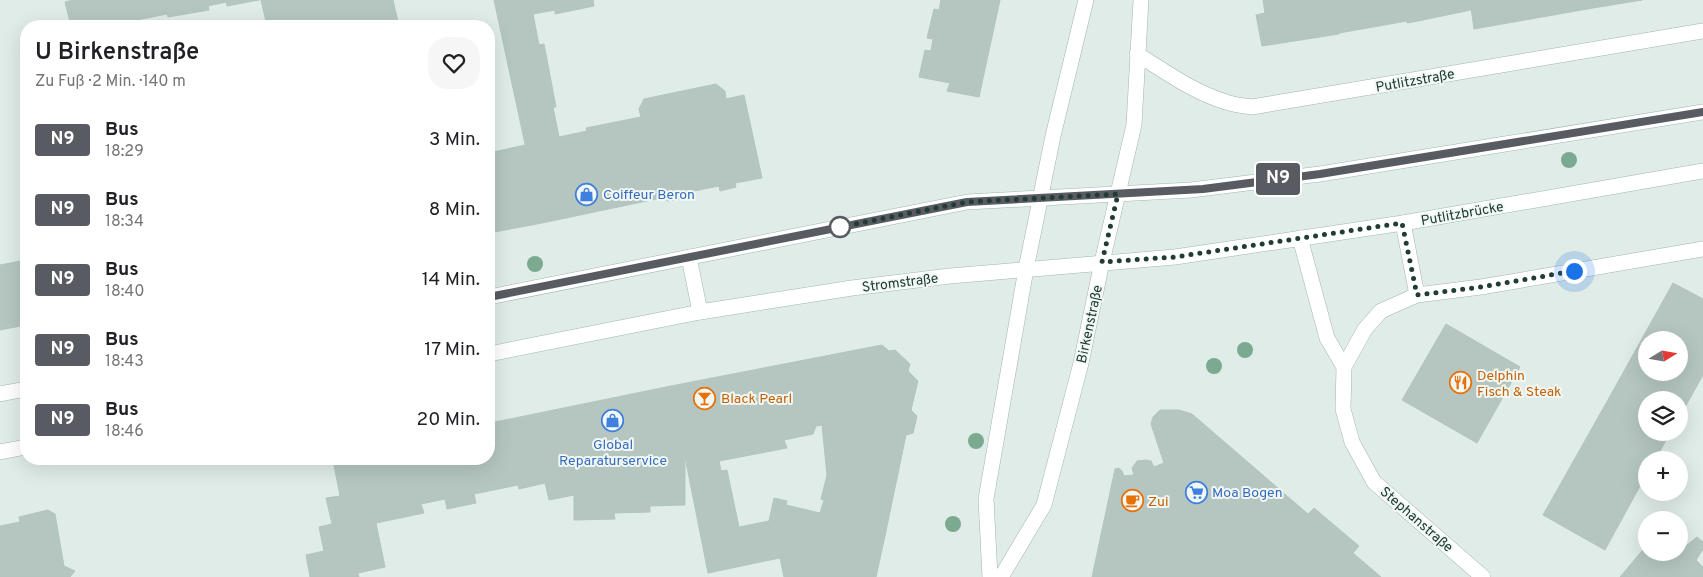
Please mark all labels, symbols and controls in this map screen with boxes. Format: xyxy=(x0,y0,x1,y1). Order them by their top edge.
button: heart xyxy=(428,37,480,89)
text: U Birkenstraße xyxy=(35,38,199,68)
street label: Putlitzstraße xyxy=(1374,66,1456,97)
text: Zu Fuß · 2 Min. · 140 m xyxy=(35,72,186,92)
text: Bus xyxy=(105,118,139,142)
text: N9 xyxy=(51,128,75,151)
text: 3 Min. xyxy=(429,128,480,152)
text: 18:29 xyxy=(105,142,144,162)
line badge: N9 xyxy=(1256,163,1300,195)
text: N9 xyxy=(1266,167,1290,190)
shop icon: Coiffeur Beron xyxy=(575,182,599,206)
place label: Coiffeur Beron xyxy=(603,187,695,204)
text: Bus xyxy=(105,188,139,212)
text: N9 xyxy=(51,198,75,221)
text: 8 Min. xyxy=(429,198,480,222)
street label: Putlitzbrücke xyxy=(1420,199,1505,230)
text: 18:34 xyxy=(105,212,144,232)
unlabelled marker xyxy=(829,216,851,238)
text: Bus xyxy=(105,258,139,282)
your location xyxy=(1562,259,1587,284)
text: N9 xyxy=(51,268,75,291)
text: 14 Min. xyxy=(422,268,480,292)
street label: Stromstraße xyxy=(861,270,939,297)
text: 18:40 xyxy=(105,282,145,302)
street label: Birkenstraße xyxy=(1074,284,1107,365)
text: Bus xyxy=(105,328,139,352)
north arrow xyxy=(1638,331,1688,381)
map controls xyxy=(1638,331,1688,561)
text: N9 xyxy=(51,338,75,361)
text: 17 Min. xyxy=(424,338,480,362)
text: 18:43 xyxy=(105,352,144,372)
place label: Delphin Fisch & Steak xyxy=(1477,368,1561,401)
restaurant icon: Delphin Fisch & Steak xyxy=(1449,371,1473,395)
bar icon: Black Pearl xyxy=(693,386,717,410)
place label: Black Pearl xyxy=(721,391,792,408)
button: layers xyxy=(1638,391,1688,441)
text: Bus xyxy=(105,398,139,422)
text: N9 xyxy=(51,408,75,431)
text: 20 Min. xyxy=(417,408,480,432)
shop icon: Global Reparaturservice xyxy=(601,409,625,433)
text: 18:46 xyxy=(105,422,144,442)
place label: Global Reparaturservice xyxy=(559,437,667,470)
button: + xyxy=(1638,451,1688,501)
supermarket icon: Moa Bogen xyxy=(1184,480,1208,504)
street label: Stephanstraße xyxy=(1376,484,1456,557)
place label: Moa Bogen xyxy=(1212,485,1283,502)
cafe icon: Zui xyxy=(1120,489,1144,513)
place label: Zui xyxy=(1148,494,1168,511)
button: − xyxy=(1638,511,1688,561)

